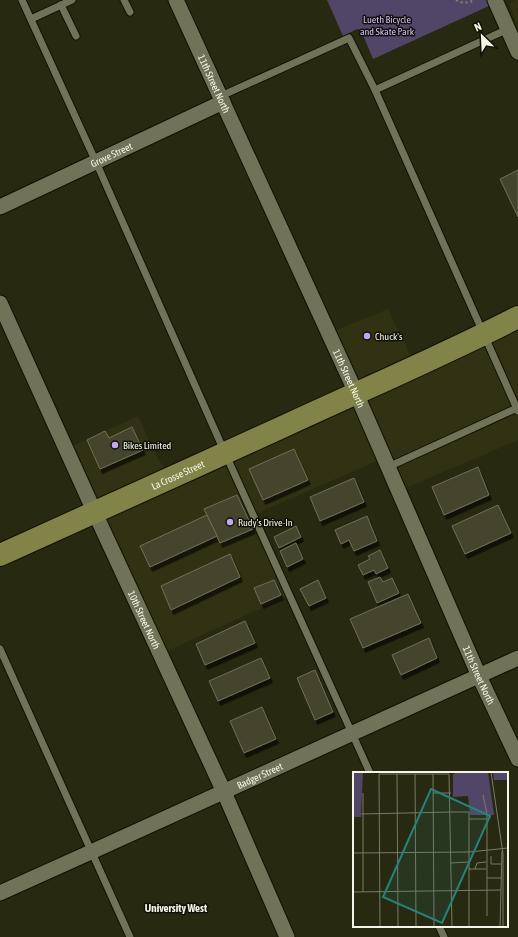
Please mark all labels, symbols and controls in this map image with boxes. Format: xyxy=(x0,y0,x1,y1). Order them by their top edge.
park label: Lueth Bicycle and Skate Park xyxy=(360,14,415,37)
north arrow xyxy=(462,16,502,56)
text: N xyxy=(473,20,483,34)
street label: 11th Street North xyxy=(196,53,233,115)
street label: Grove Street xyxy=(89,140,134,169)
marker: Chuck's xyxy=(362,331,372,341)
place label: Chuck's xyxy=(375,331,403,342)
street label: 11th Street North xyxy=(331,347,367,409)
marker: Bikes Limited xyxy=(110,440,120,450)
place label: Bikes Limited xyxy=(123,440,172,451)
street label: La Crosse Street xyxy=(149,458,206,492)
marker: Rudy's Drive-In xyxy=(225,517,235,527)
place label: Rudy's Drive-In xyxy=(238,517,293,528)
street label: 10th Street North xyxy=(126,589,163,651)
street label: 11th Street North xyxy=(461,644,497,706)
street label: Badger Street xyxy=(235,760,284,791)
inset map xyxy=(353,772,508,927)
district label: University West xyxy=(145,902,208,914)

